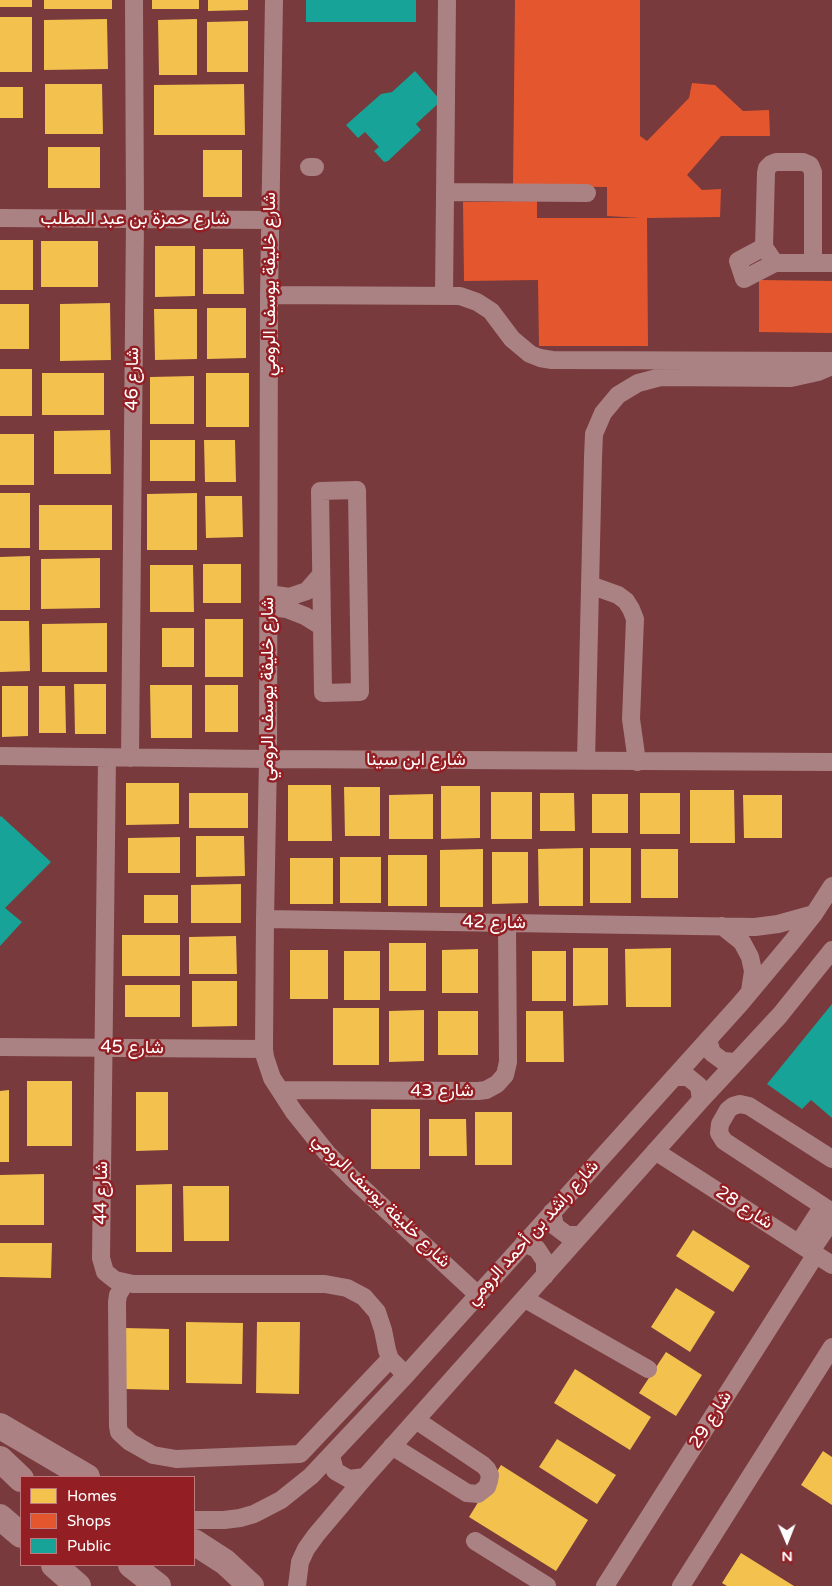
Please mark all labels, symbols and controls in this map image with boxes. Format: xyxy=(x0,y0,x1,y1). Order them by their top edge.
street label: شارع خليفة يوسف الرومي xyxy=(259,192,281,376)
street label: شارع حمزة بن عبد المطلب xyxy=(41,208,229,230)
street label: شارع 46 xyxy=(122,347,144,411)
street label: شارع خليفة يوسف الرومي xyxy=(257,597,279,781)
street label: شارع ابن سينا xyxy=(366,749,466,771)
street label: شارع 42 xyxy=(462,912,526,934)
street label: شارع 45 xyxy=(100,1037,164,1059)
street label: شارع 43 xyxy=(410,1080,474,1102)
street label: شارع خليفة يوسف الرومي xyxy=(307,1129,455,1273)
street label: شارع راشد بن أحمد الرومي xyxy=(462,1156,604,1310)
street label: شارع 44 xyxy=(91,1161,113,1225)
street label: شارع 28 xyxy=(711,1182,777,1234)
street label: شارع 29 xyxy=(685,1387,737,1453)
legend xyxy=(20,1476,195,1566)
text: Homes xyxy=(67,1487,117,1505)
text: Shops xyxy=(67,1512,111,1530)
north arrow xyxy=(762,1516,812,1566)
text: Public xyxy=(67,1537,111,1555)
text: N xyxy=(781,1548,793,1565)

